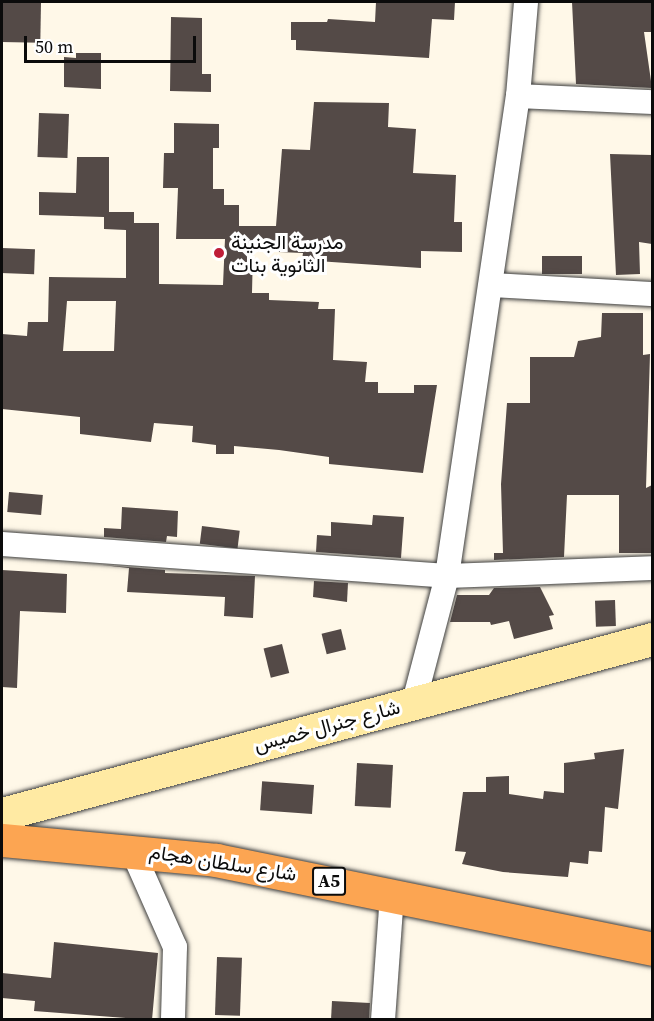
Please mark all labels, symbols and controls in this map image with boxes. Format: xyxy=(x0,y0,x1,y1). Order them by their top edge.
scale bar xyxy=(27,24,200,62)
text: 50 m xyxy=(35,34,73,59)
place label: مدرسة الجنينة الثانوية بنات xyxy=(231,230,344,277)
marker: مدرسة الجنينة الثانوية بنات xyxy=(212,246,226,260)
street label: شارع جنرال خميس xyxy=(251,695,403,757)
street label: شارع سلطان هجام xyxy=(148,840,298,886)
road number: A5 xyxy=(311,866,347,896)

